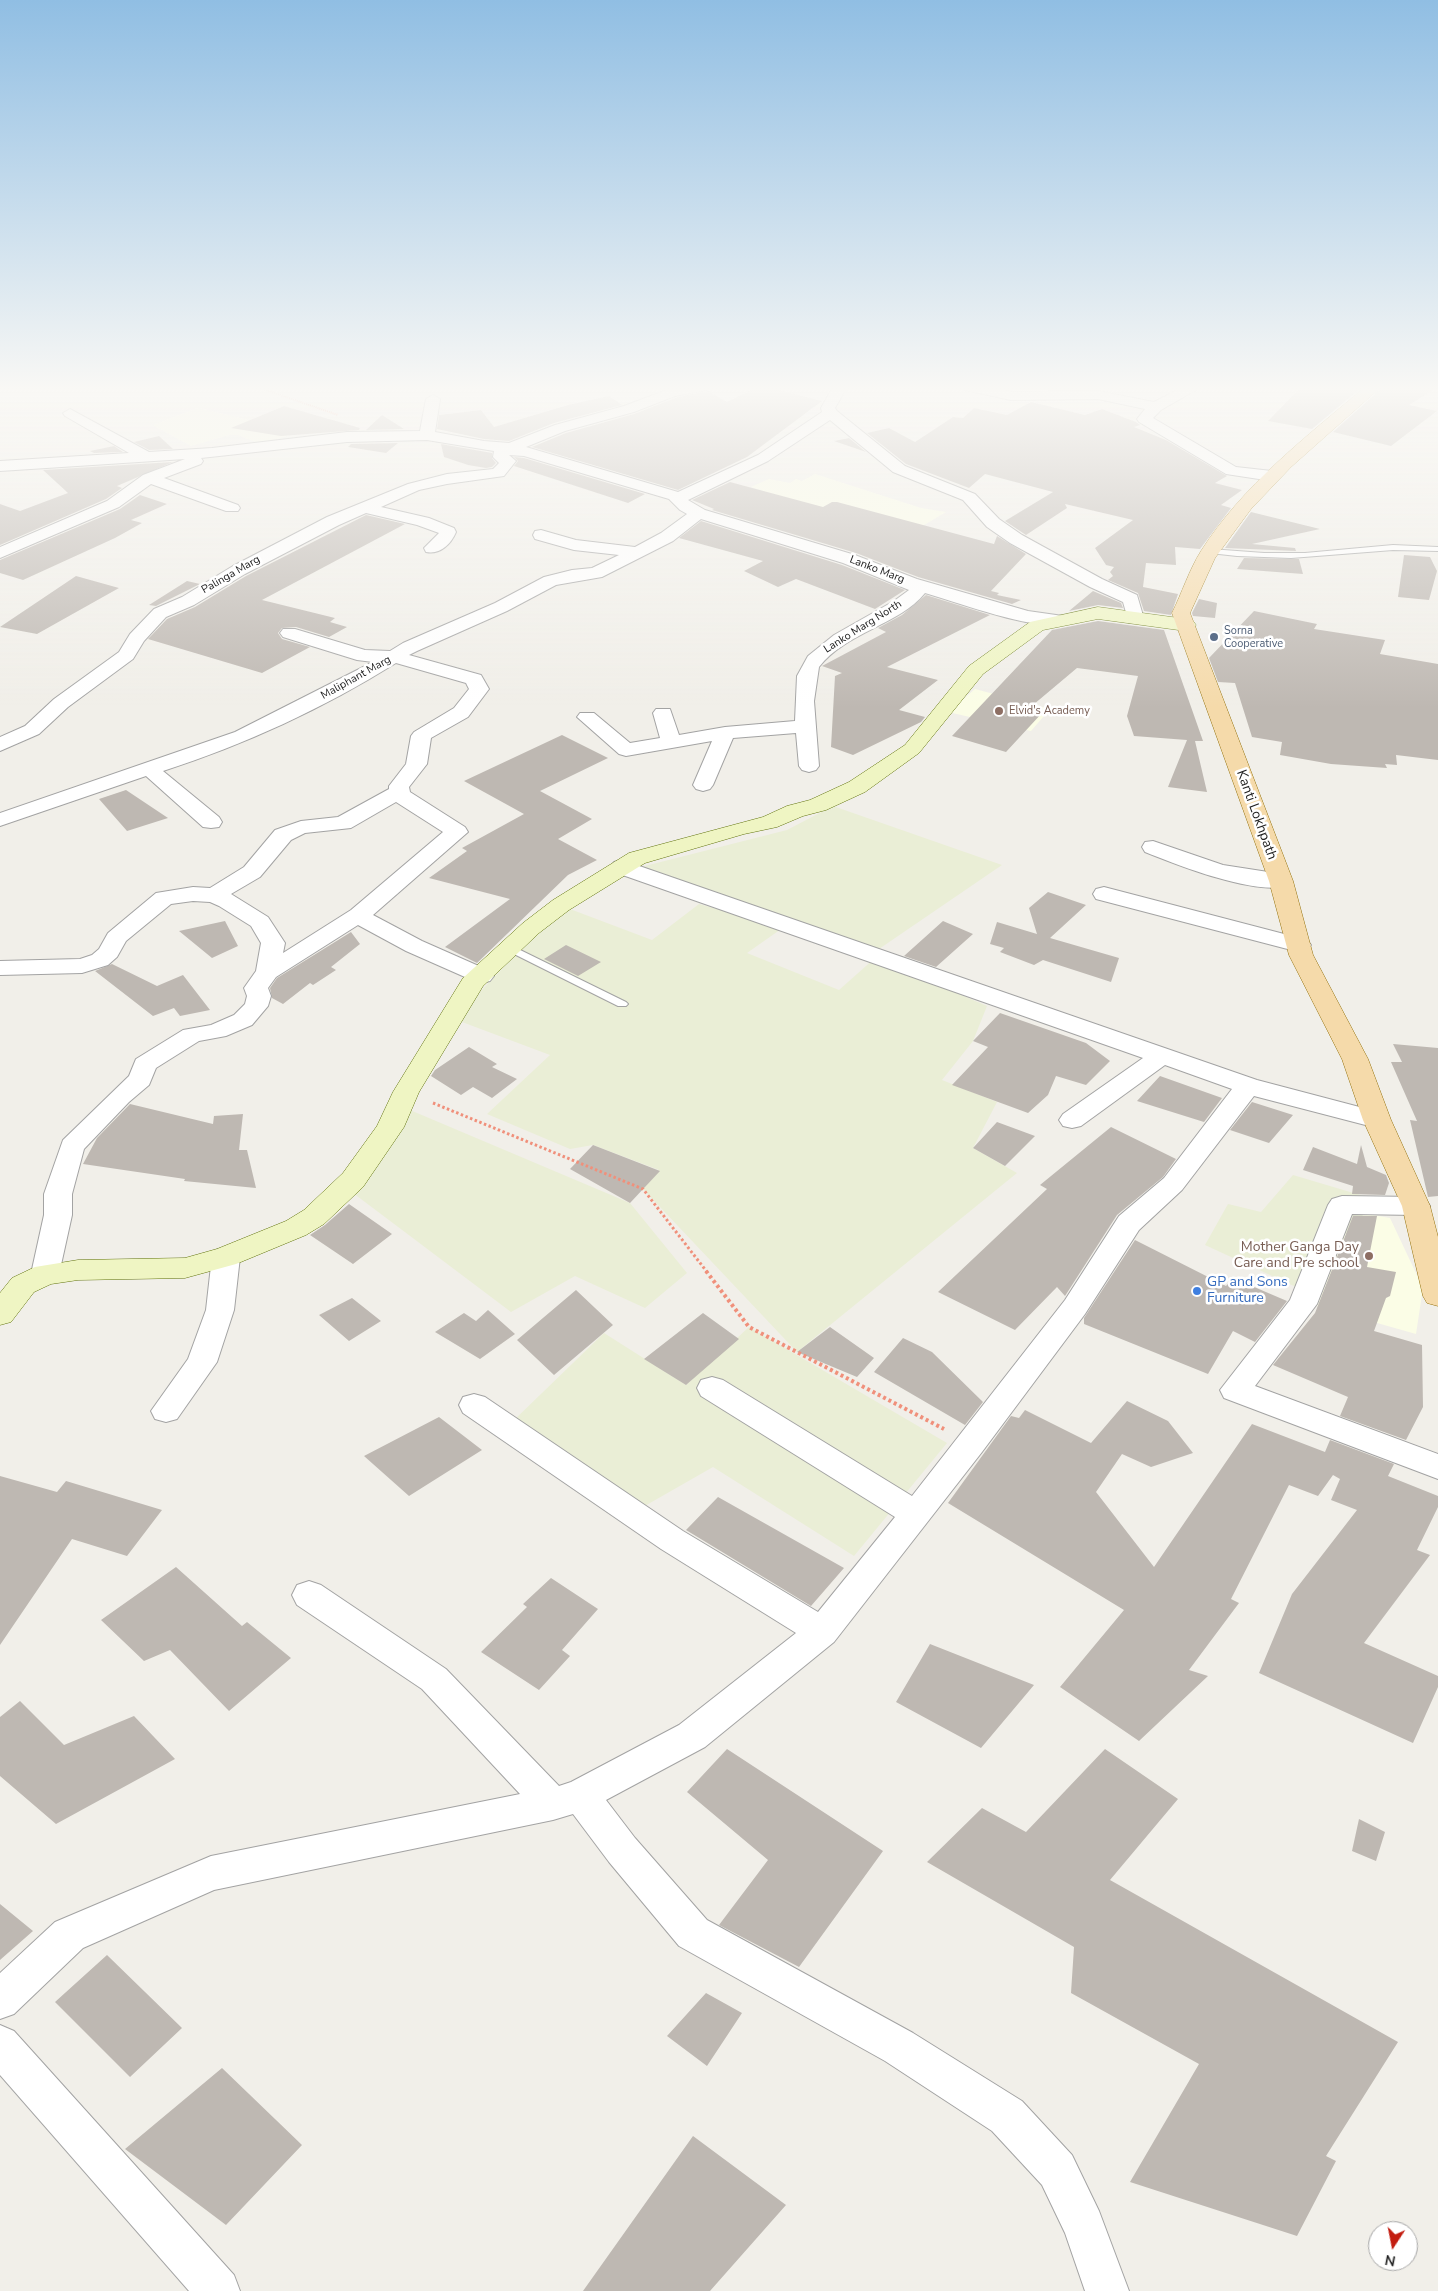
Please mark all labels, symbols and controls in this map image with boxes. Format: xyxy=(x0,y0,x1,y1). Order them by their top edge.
street label: Palinga Marg xyxy=(199,553,263,597)
street label: Lanko Marg xyxy=(848,553,906,587)
street label: Lanko Marg North xyxy=(822,598,904,656)
place label: Sorna Cooperative xyxy=(1224,624,1283,650)
marker: Sorna Cooperative xyxy=(1208,631,1220,643)
street label: Maliphant Marg xyxy=(319,653,393,703)
place label: Elvid's Academy xyxy=(1009,704,1090,718)
marker: Elvid's Academy xyxy=(993,705,1005,717)
street label: Kanti Lokhpath xyxy=(1232,768,1280,862)
place label: Mother Ganga Day Care and Pre school xyxy=(1234,1240,1359,1272)
marker: Mother Ganga Day Care and Pre school xyxy=(1363,1250,1375,1262)
place label: GP and Sons Furniture xyxy=(1207,1275,1288,1308)
marker: GP and Sons Furniture xyxy=(1191,1285,1203,1297)
north arrow xyxy=(1368,2221,1418,2271)
text: N xyxy=(1383,2250,1397,2271)

